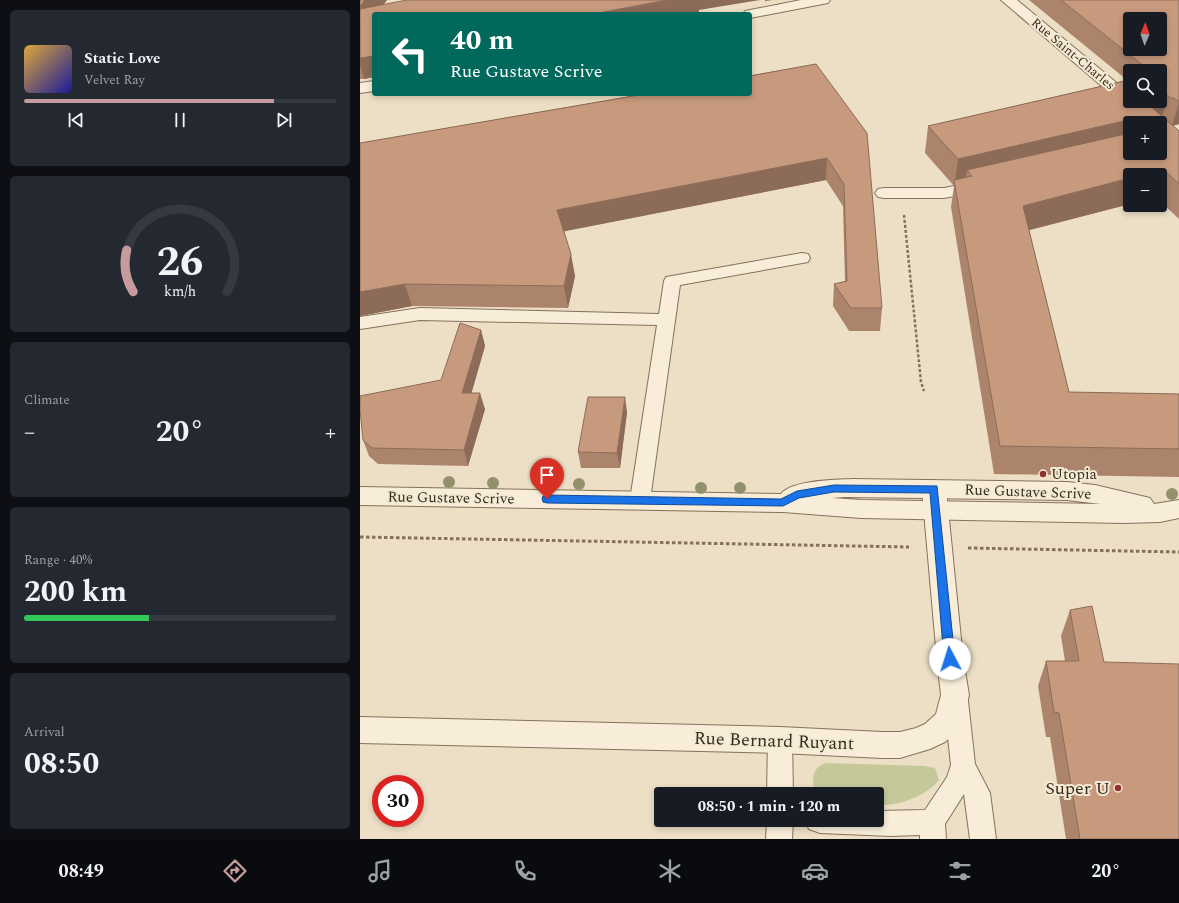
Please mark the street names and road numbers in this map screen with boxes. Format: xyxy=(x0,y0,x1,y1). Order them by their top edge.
street label: Rue Saint-Charles xyxy=(1027,13,1119,95)
street label: Rue Gustave Scrive xyxy=(964,478,1092,506)
street label: Rue Gustave Scrive xyxy=(387,485,515,511)
street label: Rue Bernard Ruyant xyxy=(693,725,855,757)

